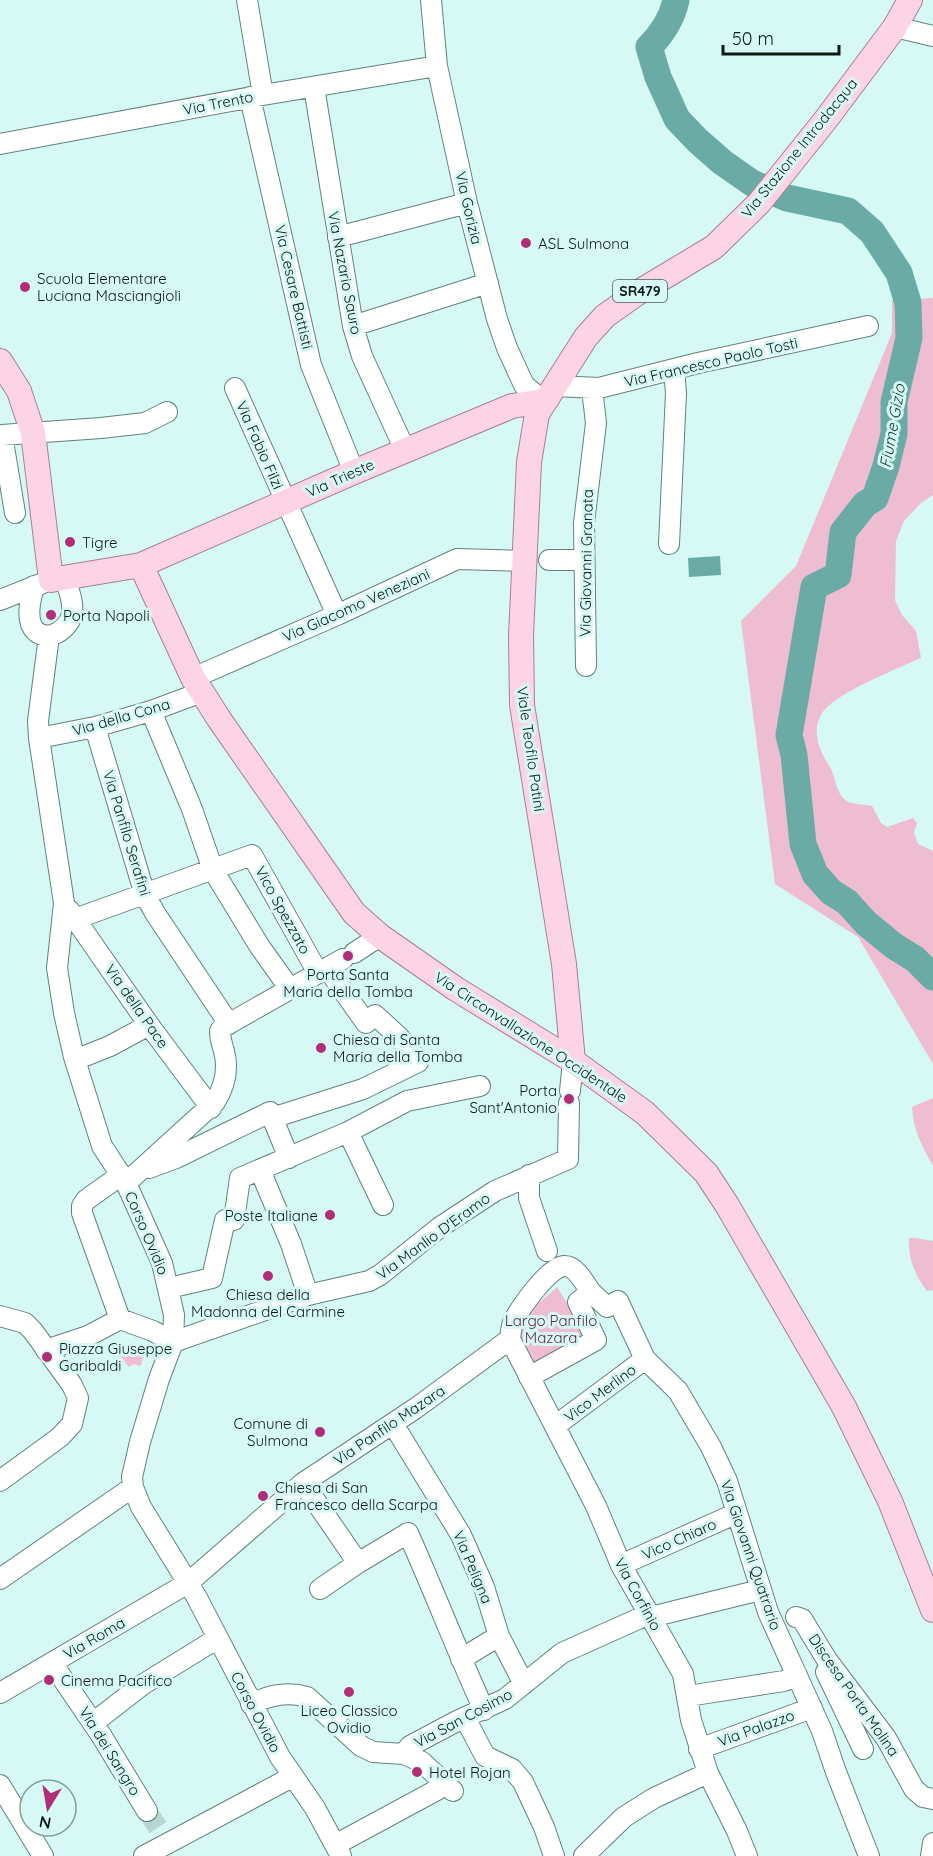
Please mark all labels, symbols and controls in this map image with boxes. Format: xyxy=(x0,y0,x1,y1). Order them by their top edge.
scale bar xyxy=(723,18,838,56)
text: 50 m xyxy=(732,27,774,50)
street label: Via Stazione Introdacqua xyxy=(737,74,861,222)
street label: Via Trento xyxy=(181,87,255,119)
street label: Via Gorizia xyxy=(451,170,487,246)
street label: Via Nazario Sauro xyxy=(324,210,366,336)
street label: Via Cesare Battisti xyxy=(271,223,317,351)
place label: ASL Sulmona xyxy=(538,234,629,253)
marker: ASL Sulmona xyxy=(519,236,533,250)
place label: Scuola Elementare Luciana Masciangioli xyxy=(37,269,181,305)
marker: Scuola Elementare Luciana Masciangioli xyxy=(18,280,32,294)
road number: SR479 xyxy=(613,280,667,302)
street label: Via Francesco Paolo Tosti xyxy=(622,333,800,391)
water label: Fiume Gizio xyxy=(875,381,909,470)
street label: Via Fabio Filzi xyxy=(232,398,288,492)
street label: Via Trieste xyxy=(303,455,377,501)
street label: Via Giovanni Granata xyxy=(575,489,597,637)
place label: Tigre xyxy=(82,533,118,552)
marker: Tigre xyxy=(63,535,77,549)
street label: Via Giacomo Veneziani xyxy=(279,564,433,646)
place label: Porta Napoli xyxy=(63,606,150,625)
marker: Porta Napoli xyxy=(44,608,58,622)
street label: Viale Teofilo Patini xyxy=(513,685,549,813)
street label: Via della Cona xyxy=(70,694,172,740)
street label: Via Panfilo Serafini xyxy=(99,768,155,898)
street label: Vico Spezzato xyxy=(251,863,315,957)
marker: Porta Santa Maria della Tomba xyxy=(341,949,355,963)
street label: Via della Pace xyxy=(101,960,173,1052)
place label: Porta Santa Maria della Tomba xyxy=(283,965,413,1001)
street label: Via Circonvallazione Occidentale xyxy=(431,967,631,1107)
place label: Chiesa di Santa Maria della Tomba xyxy=(333,1030,463,1066)
marker: Chiesa di Santa Maria della Tomba xyxy=(314,1041,328,1055)
place label: Porta Sant'Antonio xyxy=(469,1081,557,1117)
marker: Porta Sant'Antonio xyxy=(562,1092,576,1106)
street label: Corso Ovidio xyxy=(121,1188,173,1278)
street label: Via Manlio D'Eramo xyxy=(372,1188,494,1284)
place label: Poste Italiane xyxy=(225,1206,318,1225)
marker: Poste Italiane xyxy=(323,1208,337,1222)
marker: Chiesa della Madonna del Carmine xyxy=(261,1269,275,1283)
place label: Chiesa della Madonna del Carmine xyxy=(191,1285,345,1321)
park label: Largo Panfilo Mazara xyxy=(505,1311,597,1347)
place label: Piazza Giuseppe Garibaldi xyxy=(59,1339,172,1375)
marker: Piazza Giuseppe Garibaldi xyxy=(40,1350,54,1364)
street label: Vico Merlino xyxy=(560,1360,640,1426)
street label: Via Panfilo Mazara xyxy=(330,1381,448,1469)
place label: Comune di Sulmona xyxy=(233,1414,308,1450)
marker: Comune di Sulmona xyxy=(313,1425,327,1439)
street label: Via Giovanni Quatrario xyxy=(716,1477,786,1633)
place label: Chiesa di San Francesco della Scarpa xyxy=(275,1478,438,1514)
marker: Chiesa di San Francesco della Scarpa xyxy=(256,1489,270,1503)
street label: Vico Chiaro xyxy=(639,1514,719,1564)
street label: Via Peligna xyxy=(449,1528,497,1606)
street label: Via Corfinio xyxy=(610,1554,666,1634)
street label: Via Roma xyxy=(60,1613,128,1663)
street label: Discesa Porta Molina xyxy=(805,1630,903,1760)
street label: Corso Ovidio xyxy=(227,1668,285,1756)
place label: Cinema Pacifico xyxy=(61,1671,172,1690)
marker: Cinema Pacifico xyxy=(42,1673,56,1687)
street label: Via San Cosimo xyxy=(411,1684,515,1752)
marker: Liceo Classico Ovidio xyxy=(342,1685,356,1699)
place label: Liceo Classico Ovidio xyxy=(300,1701,398,1737)
street label: Via dei Sangro xyxy=(75,1703,145,1799)
street label: Via Palazzo xyxy=(715,1705,797,1751)
place label: Hotel Rojan xyxy=(429,1763,511,1782)
marker: Hotel Rojan xyxy=(410,1765,424,1779)
north arrow xyxy=(18,1778,78,1838)
text: N xyxy=(37,1812,53,1834)

